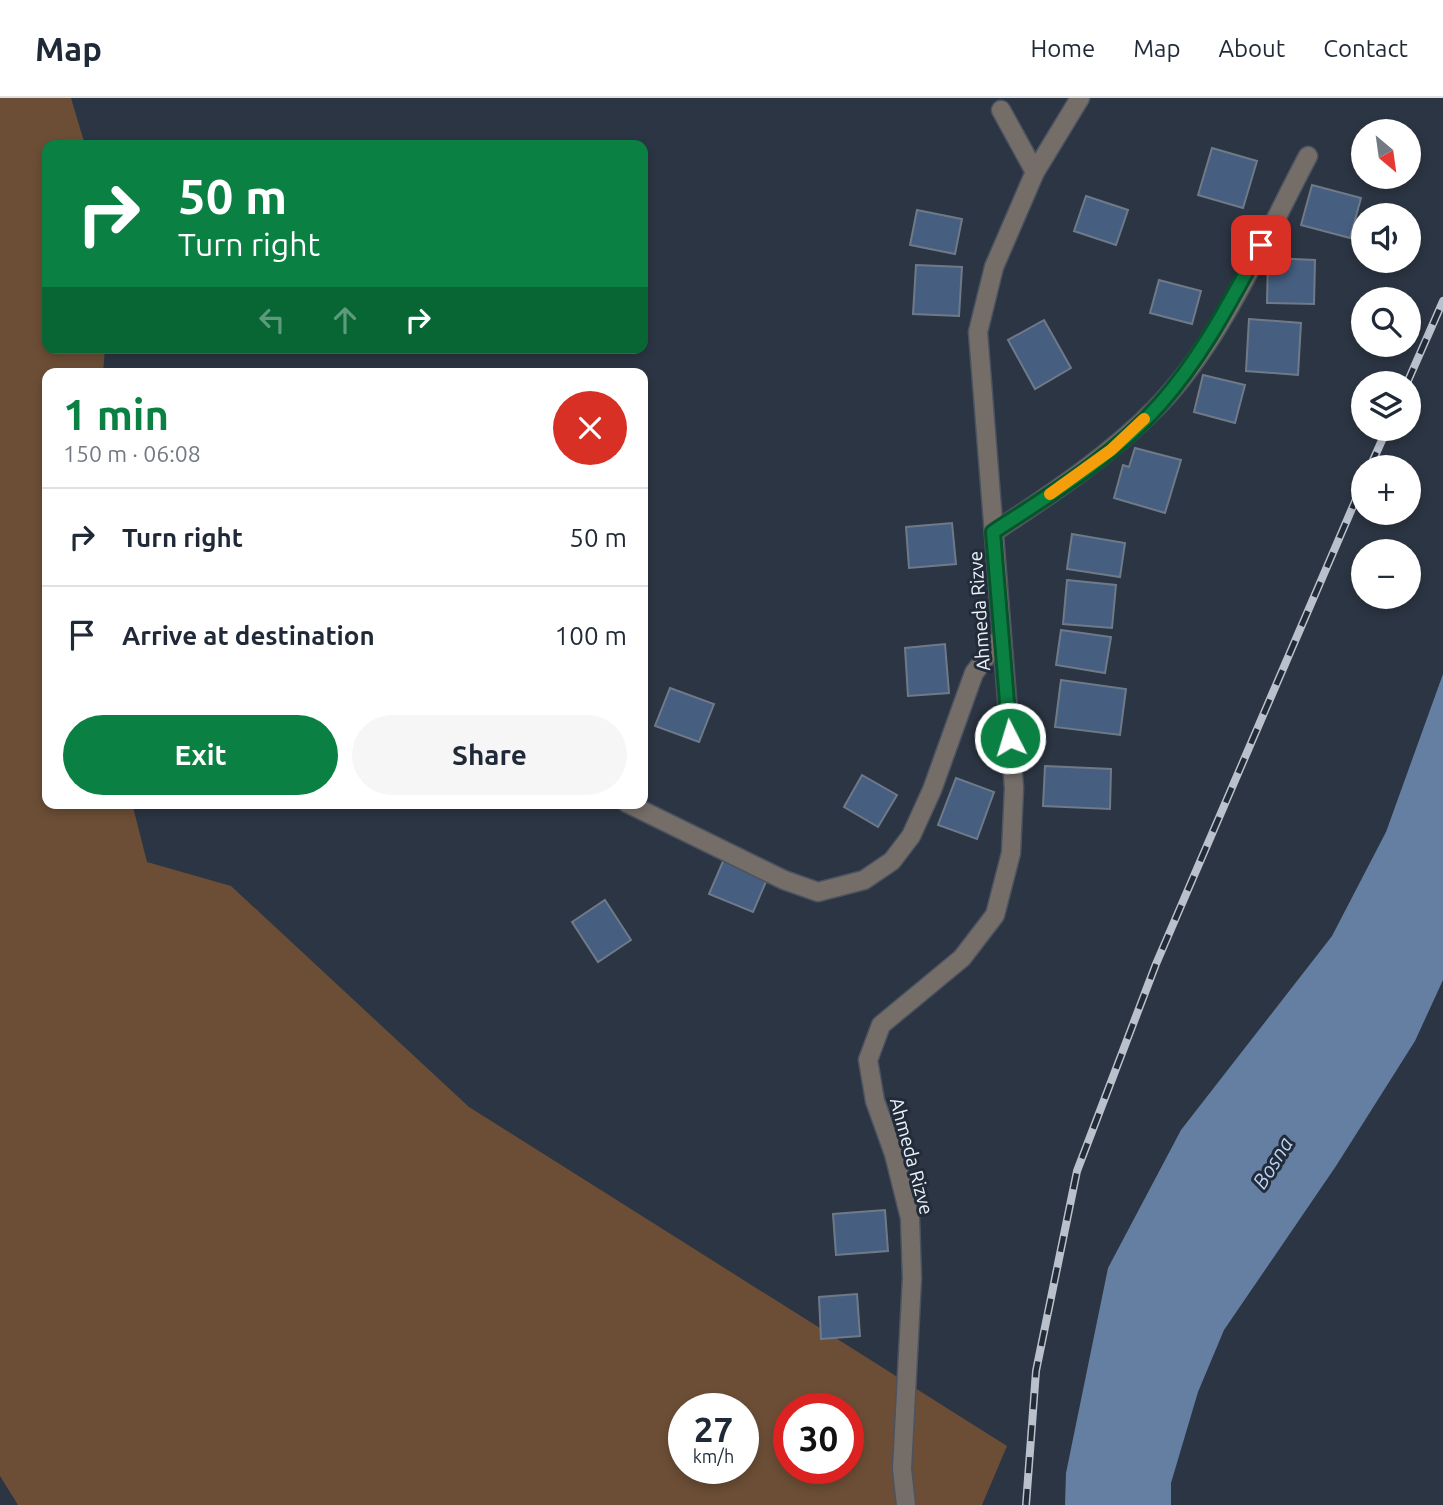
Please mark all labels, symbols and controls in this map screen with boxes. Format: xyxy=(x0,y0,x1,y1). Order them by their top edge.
text: Map xyxy=(35,30,102,67)
text: Home xyxy=(1030,35,1095,62)
text: Map xyxy=(1133,35,1180,62)
text: About xyxy=(1218,35,1285,62)
text: Contact xyxy=(1323,35,1408,62)
north arrow xyxy=(1351,119,1421,189)
map controls xyxy=(1351,119,1421,609)
icon: right xyxy=(63,168,154,259)
text: 50 m xyxy=(178,168,287,223)
button: sound xyxy=(1351,203,1421,273)
pin xyxy=(1231,215,1291,275)
text: Turn right xyxy=(178,226,320,262)
icon: arrive xyxy=(1242,226,1280,264)
button: search xyxy=(1351,287,1421,357)
icon: left xyxy=(253,301,291,339)
icon: ahead xyxy=(326,301,364,339)
icon: right xyxy=(399,301,437,339)
button: layers xyxy=(1351,371,1421,441)
text: 1 min xyxy=(63,391,169,438)
button: close xyxy=(553,391,627,465)
text: 150 m · 06:08 xyxy=(63,441,201,466)
button: + xyxy=(1351,455,1421,525)
icon: right xyxy=(63,518,101,556)
text: Turn right xyxy=(122,523,243,552)
text: 50 m xyxy=(569,523,627,552)
button: − xyxy=(1351,539,1421,609)
street label: Ahmeda Rizve xyxy=(964,550,994,672)
icon: arrive xyxy=(63,616,101,654)
text: Arrive at destination xyxy=(122,621,375,650)
text: 100 m xyxy=(555,621,627,650)
position arrow xyxy=(973,701,1047,775)
button: Exit xyxy=(63,715,338,795)
button: Share xyxy=(352,715,627,795)
street label: Ahmeda Rizve xyxy=(886,1095,938,1217)
water label: Bosna xyxy=(1247,1132,1297,1193)
speed limit sign: 30 xyxy=(773,1393,864,1484)
text: 27 xyxy=(694,1409,733,1449)
text: km/h xyxy=(693,1446,734,1466)

